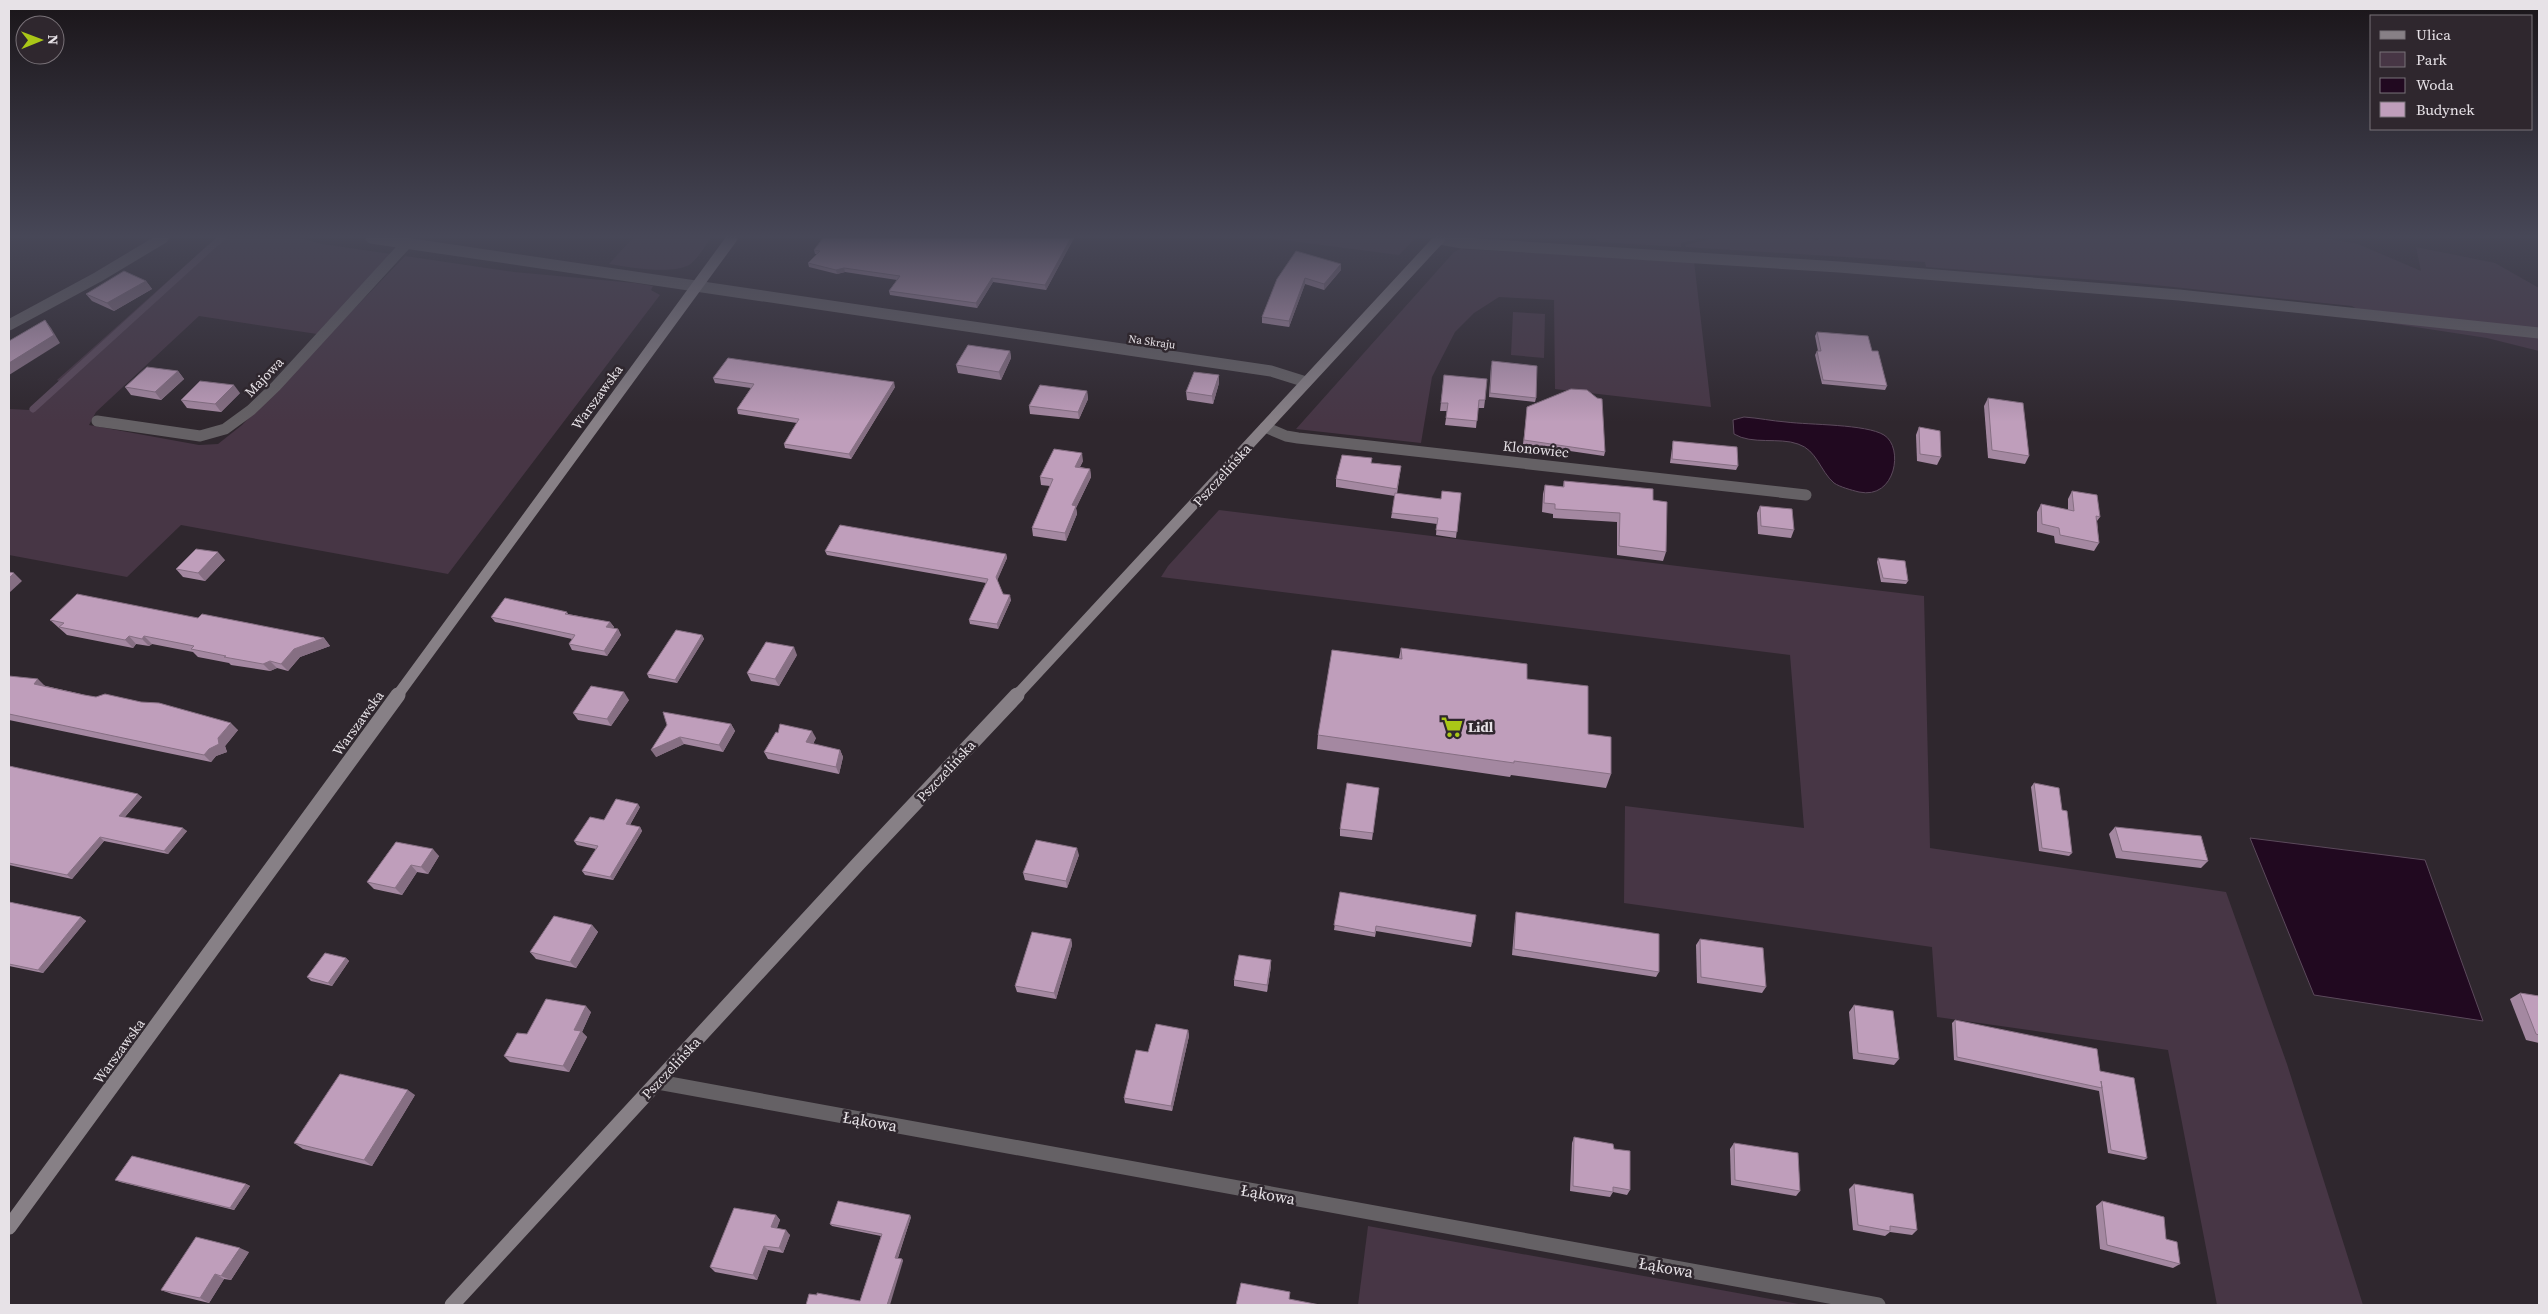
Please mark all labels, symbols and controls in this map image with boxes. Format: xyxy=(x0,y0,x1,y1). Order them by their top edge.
north arrow xyxy=(15,15,65,65)
legend xyxy=(2370,15,2533,130)
text: Ulica xyxy=(2416,24,2451,45)
text: N xyxy=(43,34,63,45)
text: Park xyxy=(2416,49,2448,70)
text: Woda xyxy=(2416,74,2454,95)
text: Budynek xyxy=(2416,99,2475,120)
street label: Na Skraju xyxy=(1128,331,1177,353)
street label: Majowa xyxy=(240,352,289,401)
street label: Warszawska xyxy=(567,360,628,434)
street label: Klonowiec xyxy=(1502,436,1570,462)
street label: Pszczelińska xyxy=(1188,439,1256,511)
street label: Warszawska xyxy=(328,686,389,760)
supermarket icon: Lidl xyxy=(1439,714,1465,740)
place label: Lidl xyxy=(1468,717,1494,737)
street label: Pszczelińska xyxy=(912,735,981,807)
street label: Warszawska xyxy=(89,1014,150,1088)
street label: Pszczelińska xyxy=(637,1032,706,1104)
street label: Łąkowa xyxy=(841,1105,900,1137)
street label: Łąkowa xyxy=(1239,1178,1298,1210)
street label: Łąkowa xyxy=(1637,1251,1696,1283)

